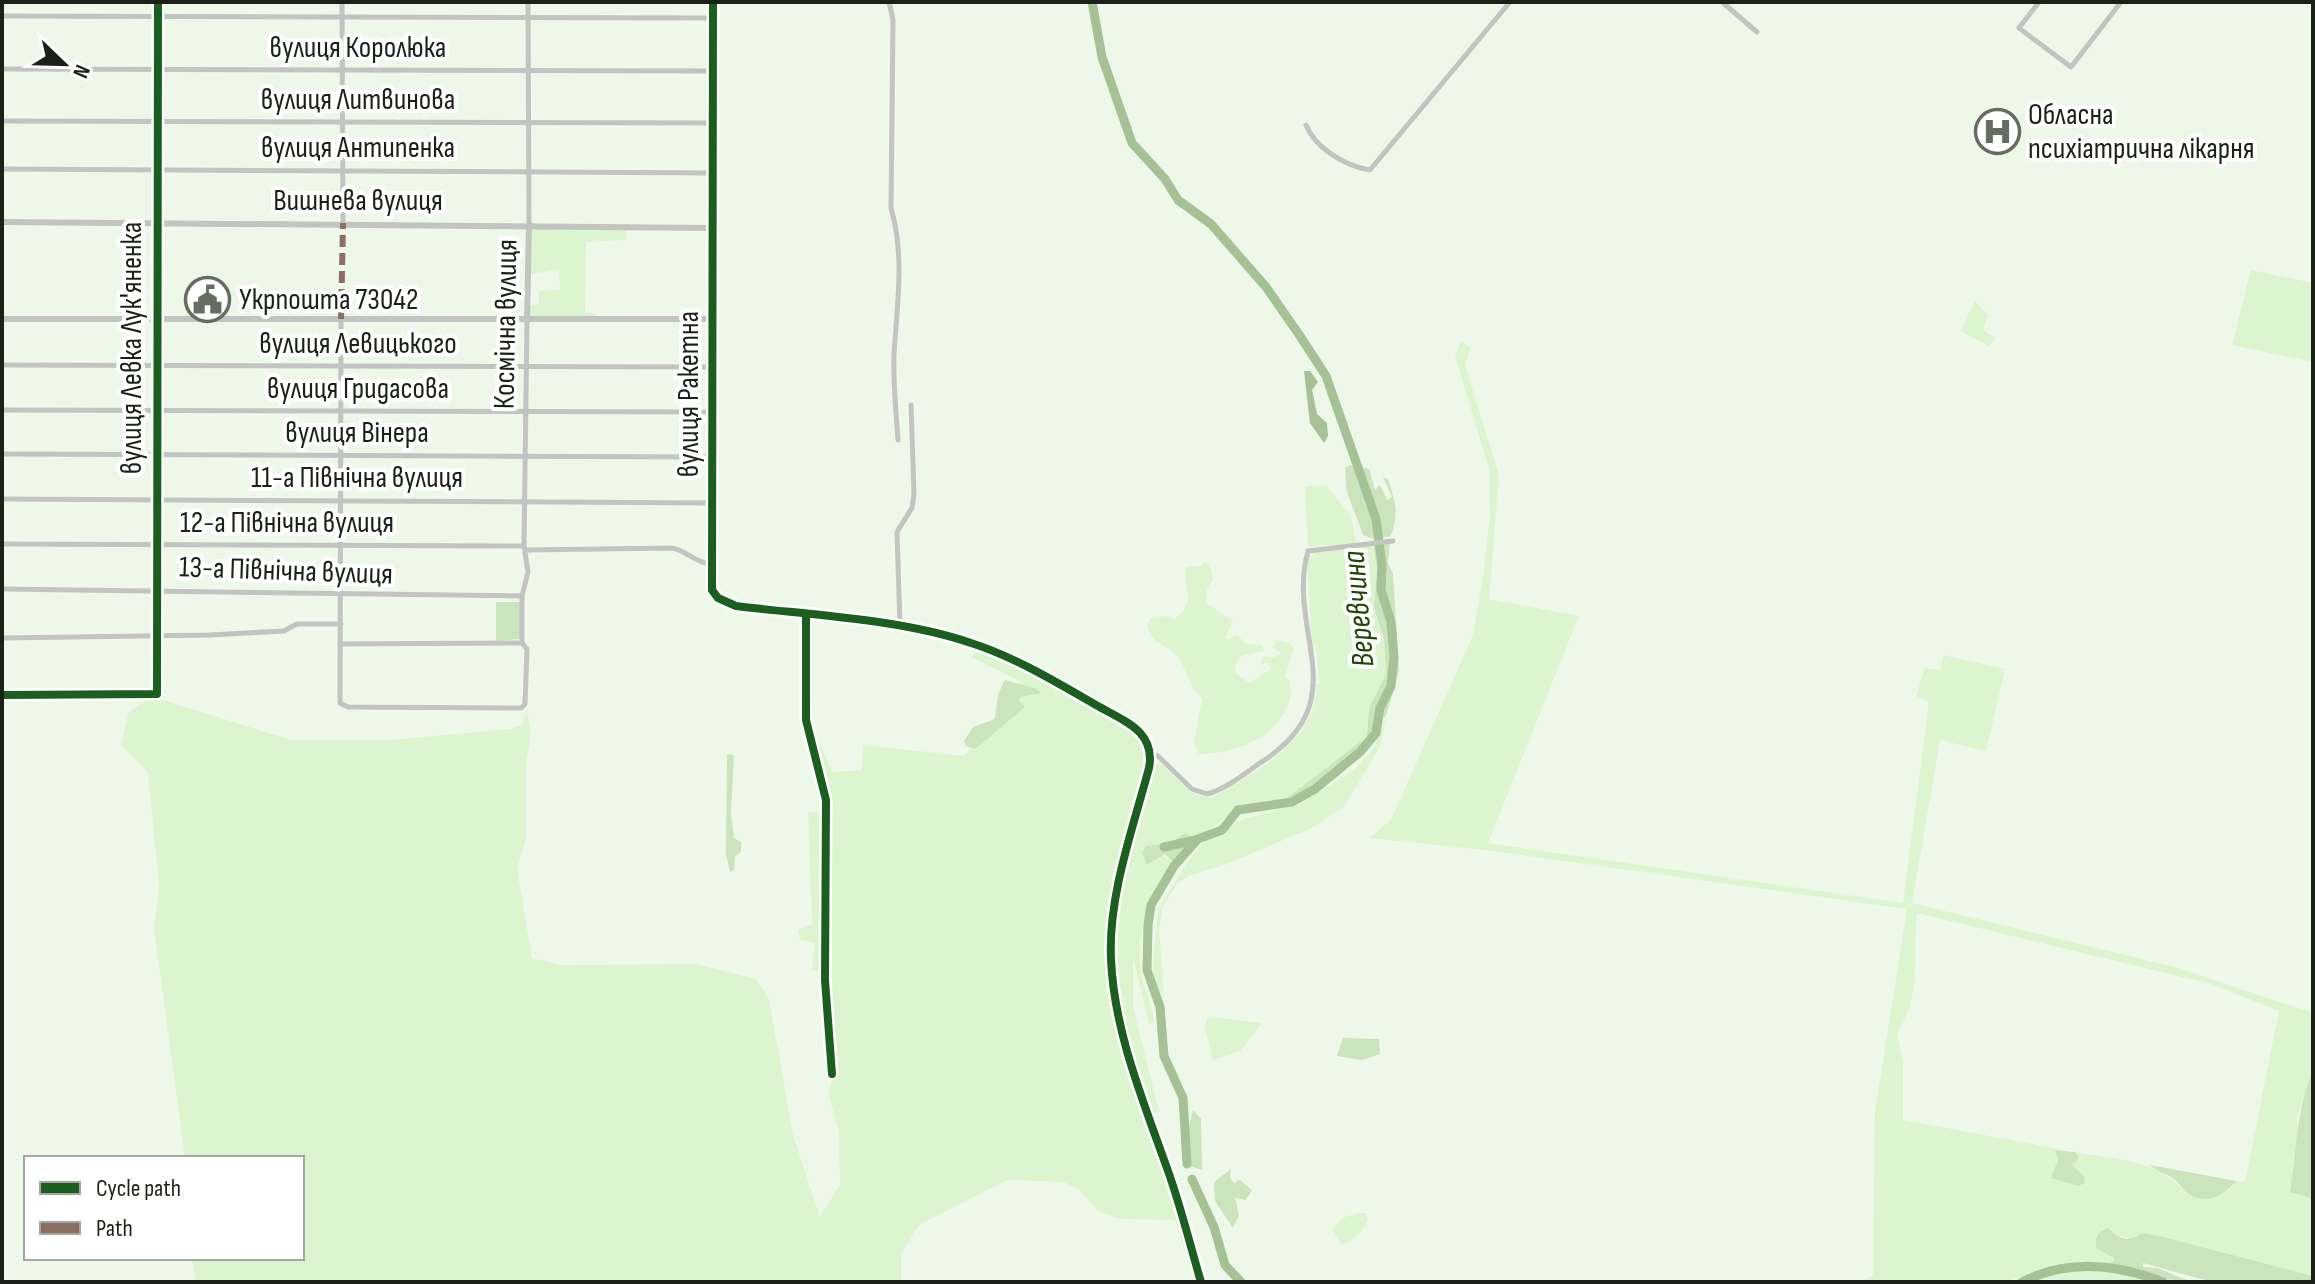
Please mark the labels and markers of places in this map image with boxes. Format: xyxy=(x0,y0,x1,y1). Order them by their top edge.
place label: Обласна психіатрична лікарня xyxy=(2028,97,2255,167)
hospital icon: Обласна психіатрична лікарня xyxy=(1973,108,2021,156)
public building icon: Укрпошта 73042 xyxy=(184,276,232,324)
place label: Укрпошта 73042 xyxy=(239,282,418,318)

